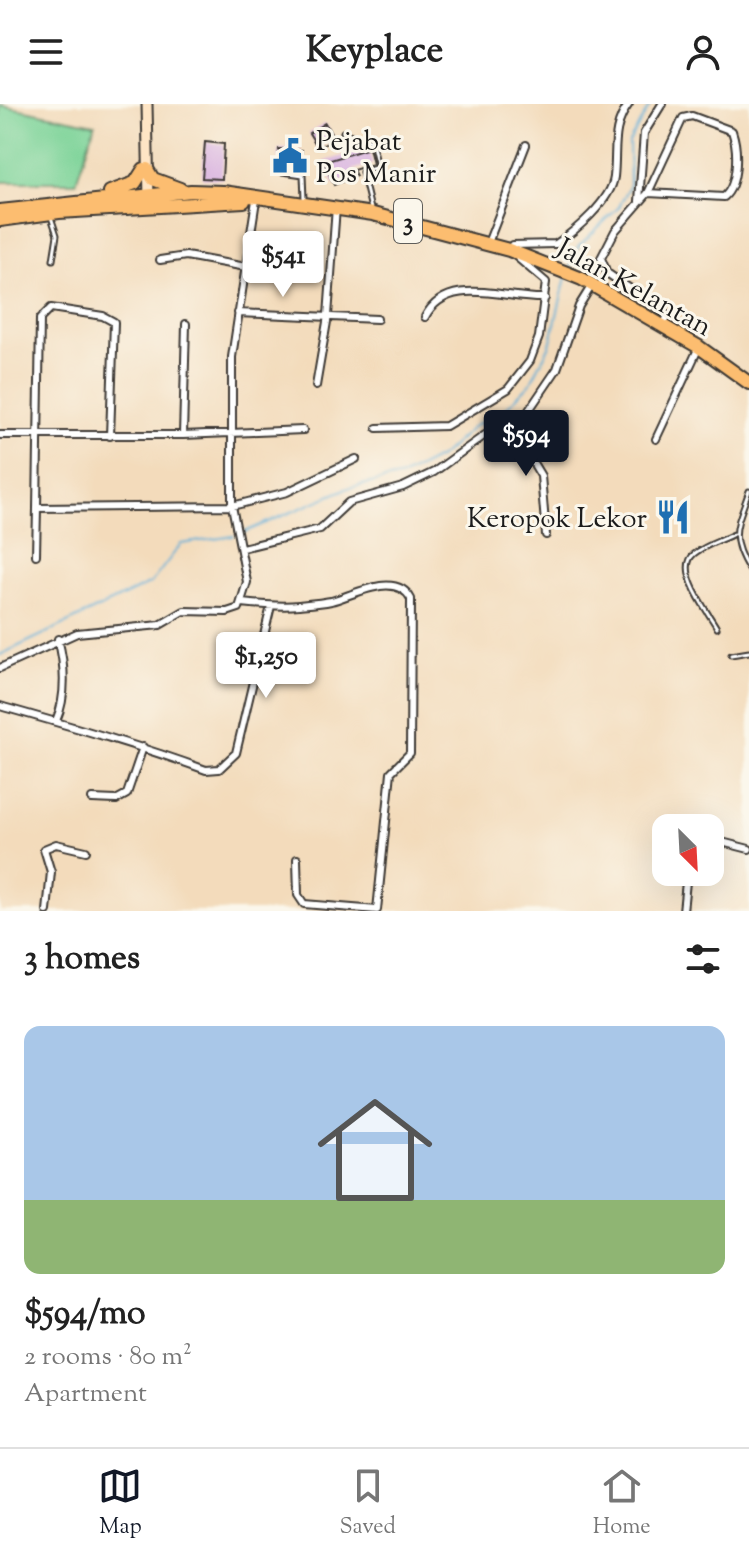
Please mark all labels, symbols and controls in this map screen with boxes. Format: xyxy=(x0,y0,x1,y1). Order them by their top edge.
text: Keyplace xyxy=(306,26,443,78)
icon: menu xyxy=(24,30,68,74)
icon: person xyxy=(681,30,725,74)
place label: Pejabat Pos Manir xyxy=(316,123,437,195)
public building icon: Pejabat Pos Manir xyxy=(271,137,309,175)
road number: 3 xyxy=(394,199,422,243)
street label: Jalan Kelantan xyxy=(547,228,719,348)
pin: $541 xyxy=(236,231,330,299)
text: $541 xyxy=(261,238,305,275)
pin: $594 xyxy=(479,410,573,478)
text: $594 xyxy=(502,417,550,454)
restaurant icon: Keropok Lekor xyxy=(654,498,692,536)
place label: Keropok Lekor xyxy=(467,500,647,540)
pin: $1,250 xyxy=(201,632,331,700)
text: $1,250 xyxy=(234,639,298,676)
north arrow xyxy=(652,814,724,886)
map controls xyxy=(652,814,724,886)
text: 3 homes xyxy=(24,935,140,984)
icon: filters xyxy=(681,937,725,981)
icon: home xyxy=(303,1078,447,1222)
text: $594/mo xyxy=(24,1290,146,1339)
text: 2 rooms · 80 m² xyxy=(24,1339,192,1376)
text: Apartment xyxy=(24,1376,147,1413)
tab: Map xyxy=(98,1464,142,1544)
tab: Saved xyxy=(339,1464,396,1544)
tab: Home xyxy=(593,1464,651,1544)

